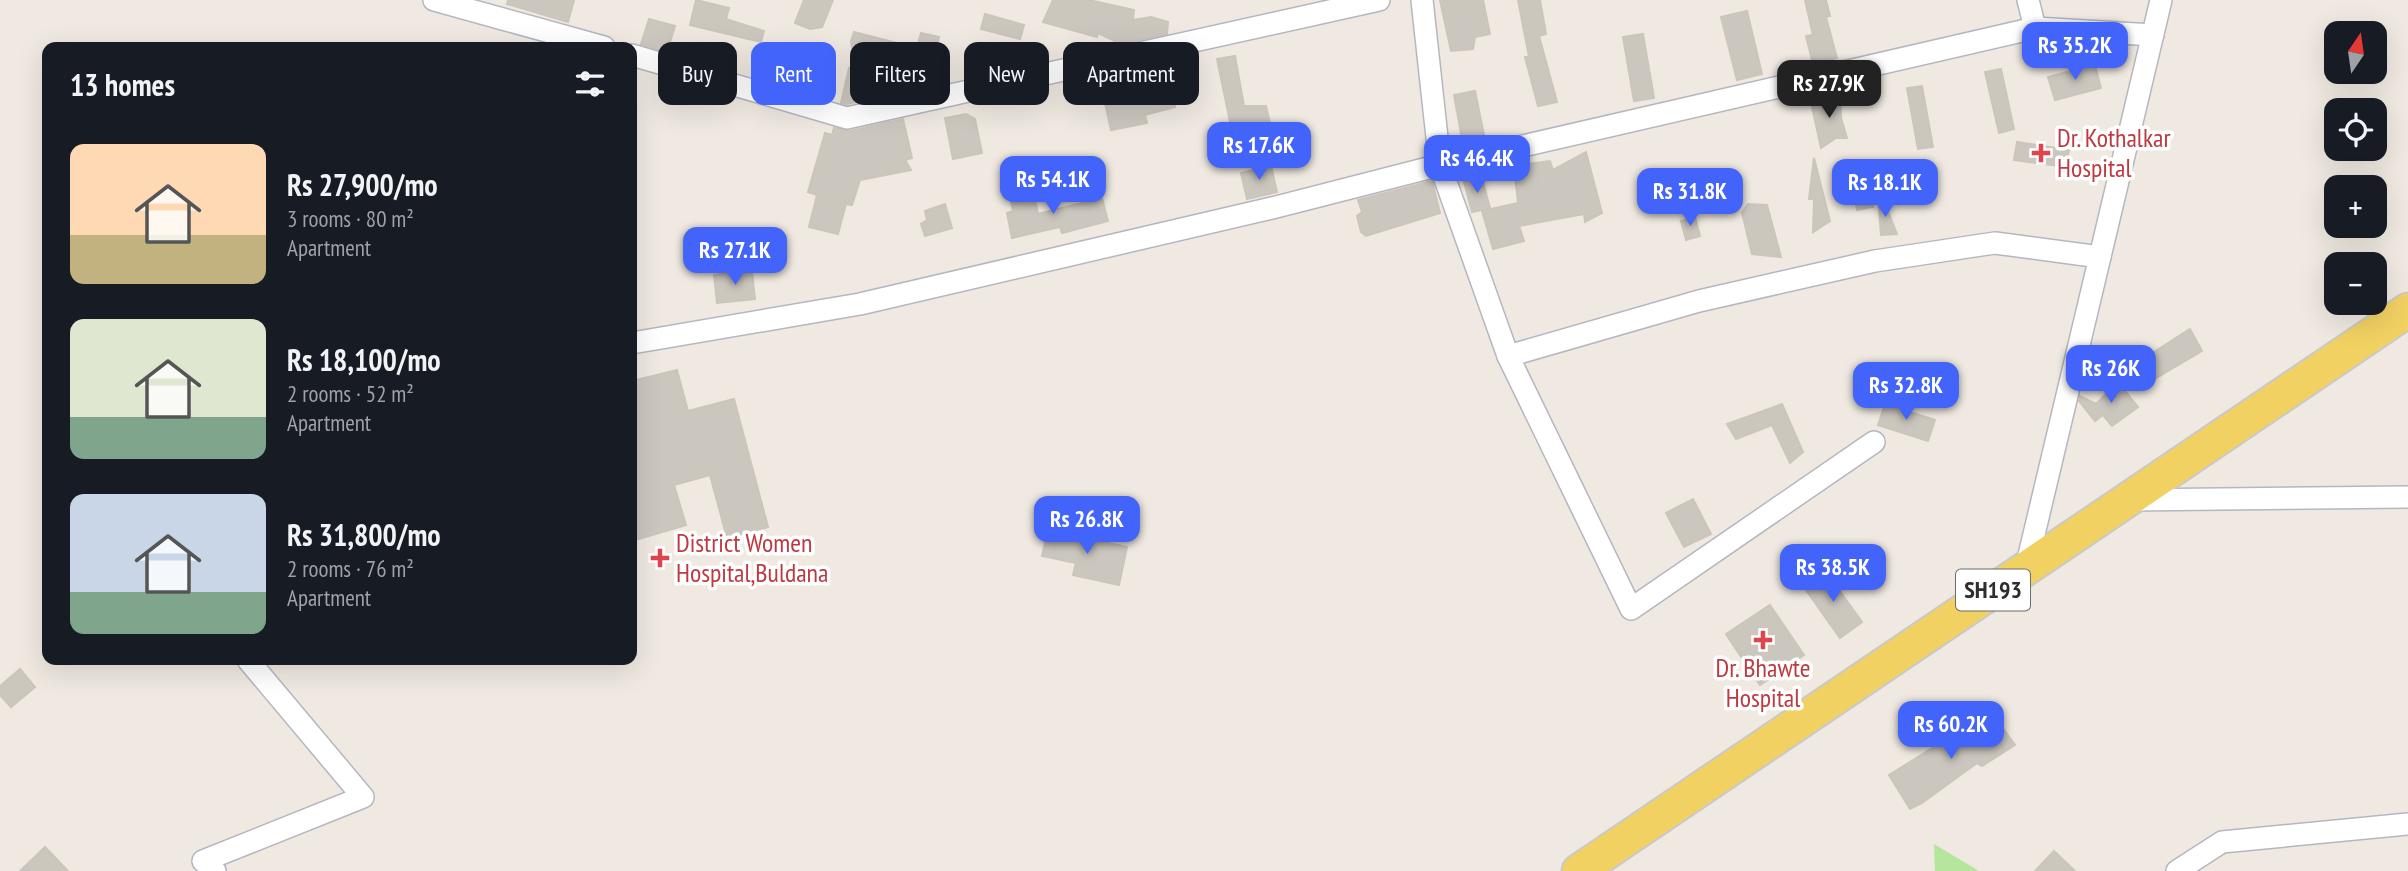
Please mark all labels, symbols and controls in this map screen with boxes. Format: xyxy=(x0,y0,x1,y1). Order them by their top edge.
north arrow xyxy=(2324,21,2387,84)
map controls xyxy=(2324,21,2387,315)
pin: Rs 35.2K xyxy=(2003,22,2147,82)
text: Rs 35.2K xyxy=(2038,30,2112,59)
chip: Buy xyxy=(658,42,737,105)
chip: Rent xyxy=(751,42,836,105)
chip: Filters xyxy=(850,42,950,105)
chip: New xyxy=(964,42,1049,105)
chip: Apartment xyxy=(1063,42,1199,105)
pin: Rs 27.9K xyxy=(1757,60,1901,120)
text: 13 homes xyxy=(70,65,175,104)
icon: filters xyxy=(571,65,609,103)
text: Rs 27.9K xyxy=(1793,68,1865,97)
button: locate xyxy=(2324,98,2387,161)
place label: Dr. Kothalkar Hospital xyxy=(2057,121,2171,184)
pin: Rs 17.6K xyxy=(1187,122,1331,182)
text: Rs 17.6K xyxy=(1223,130,1295,159)
pin: Rs 46.4K xyxy=(1405,136,1549,195)
text: Rs 46.4K xyxy=(1440,143,1514,172)
marker: Dr. Kothalkar Hospital xyxy=(2031,143,2051,163)
pin: Rs 54.1K xyxy=(981,156,1125,216)
pin: Rs 18.1K xyxy=(1813,160,1957,219)
text: Rs 54.1K xyxy=(1016,164,1090,193)
text: Rs 27,900/mo xyxy=(287,165,438,204)
text: Rs 18.1K xyxy=(1848,167,1922,196)
pin: Rs 31.8K xyxy=(1618,168,1762,228)
icon: home xyxy=(126,172,210,256)
button: + xyxy=(2324,175,2387,238)
text: Rs 31.8K xyxy=(1653,176,1727,205)
text: 3 rooms · 80 m² xyxy=(287,204,414,233)
pin: Rs 27.1K xyxy=(663,228,807,287)
text: Apartment xyxy=(287,233,371,262)
text: Rs 27.1K xyxy=(699,235,771,264)
button: − xyxy=(2324,252,2387,315)
text: Rs 18,100/mo xyxy=(287,340,441,379)
pin: Rs 26K xyxy=(2054,346,2168,405)
icon: home xyxy=(126,347,210,431)
text: Rs 26K xyxy=(2082,353,2140,382)
pin: Rs 32.8K xyxy=(1834,362,1978,422)
text: Rs 32.8K xyxy=(1869,370,1943,399)
text: 2 rooms · 52 m² xyxy=(287,379,414,408)
text: Apartment xyxy=(287,408,371,437)
pin: Rs 26.8K xyxy=(1015,496,1159,556)
text: Rs 26.8K xyxy=(1050,504,1124,533)
text: Rs 31,800/mo xyxy=(287,515,441,554)
icon: home xyxy=(126,522,210,606)
place label: District Women Hospital,Buldana xyxy=(676,526,828,589)
pin: Rs 38.5K xyxy=(1761,544,1905,604)
marker: District Women Hospital,Buldana xyxy=(650,548,670,568)
text: Rs 38.5K xyxy=(1796,552,1870,581)
text: 2 rooms · 76 m² xyxy=(287,554,414,583)
road number: SH193 xyxy=(1956,570,2030,610)
text: Apartment xyxy=(287,583,371,612)
marker: Dr. Bhawte Hospital xyxy=(1753,630,1773,650)
place label: Dr. Bhawte Hospital xyxy=(1716,651,1810,714)
pin: Rs 60.2K xyxy=(1879,702,2023,761)
text: Rs 60.2K xyxy=(1914,709,1988,738)

